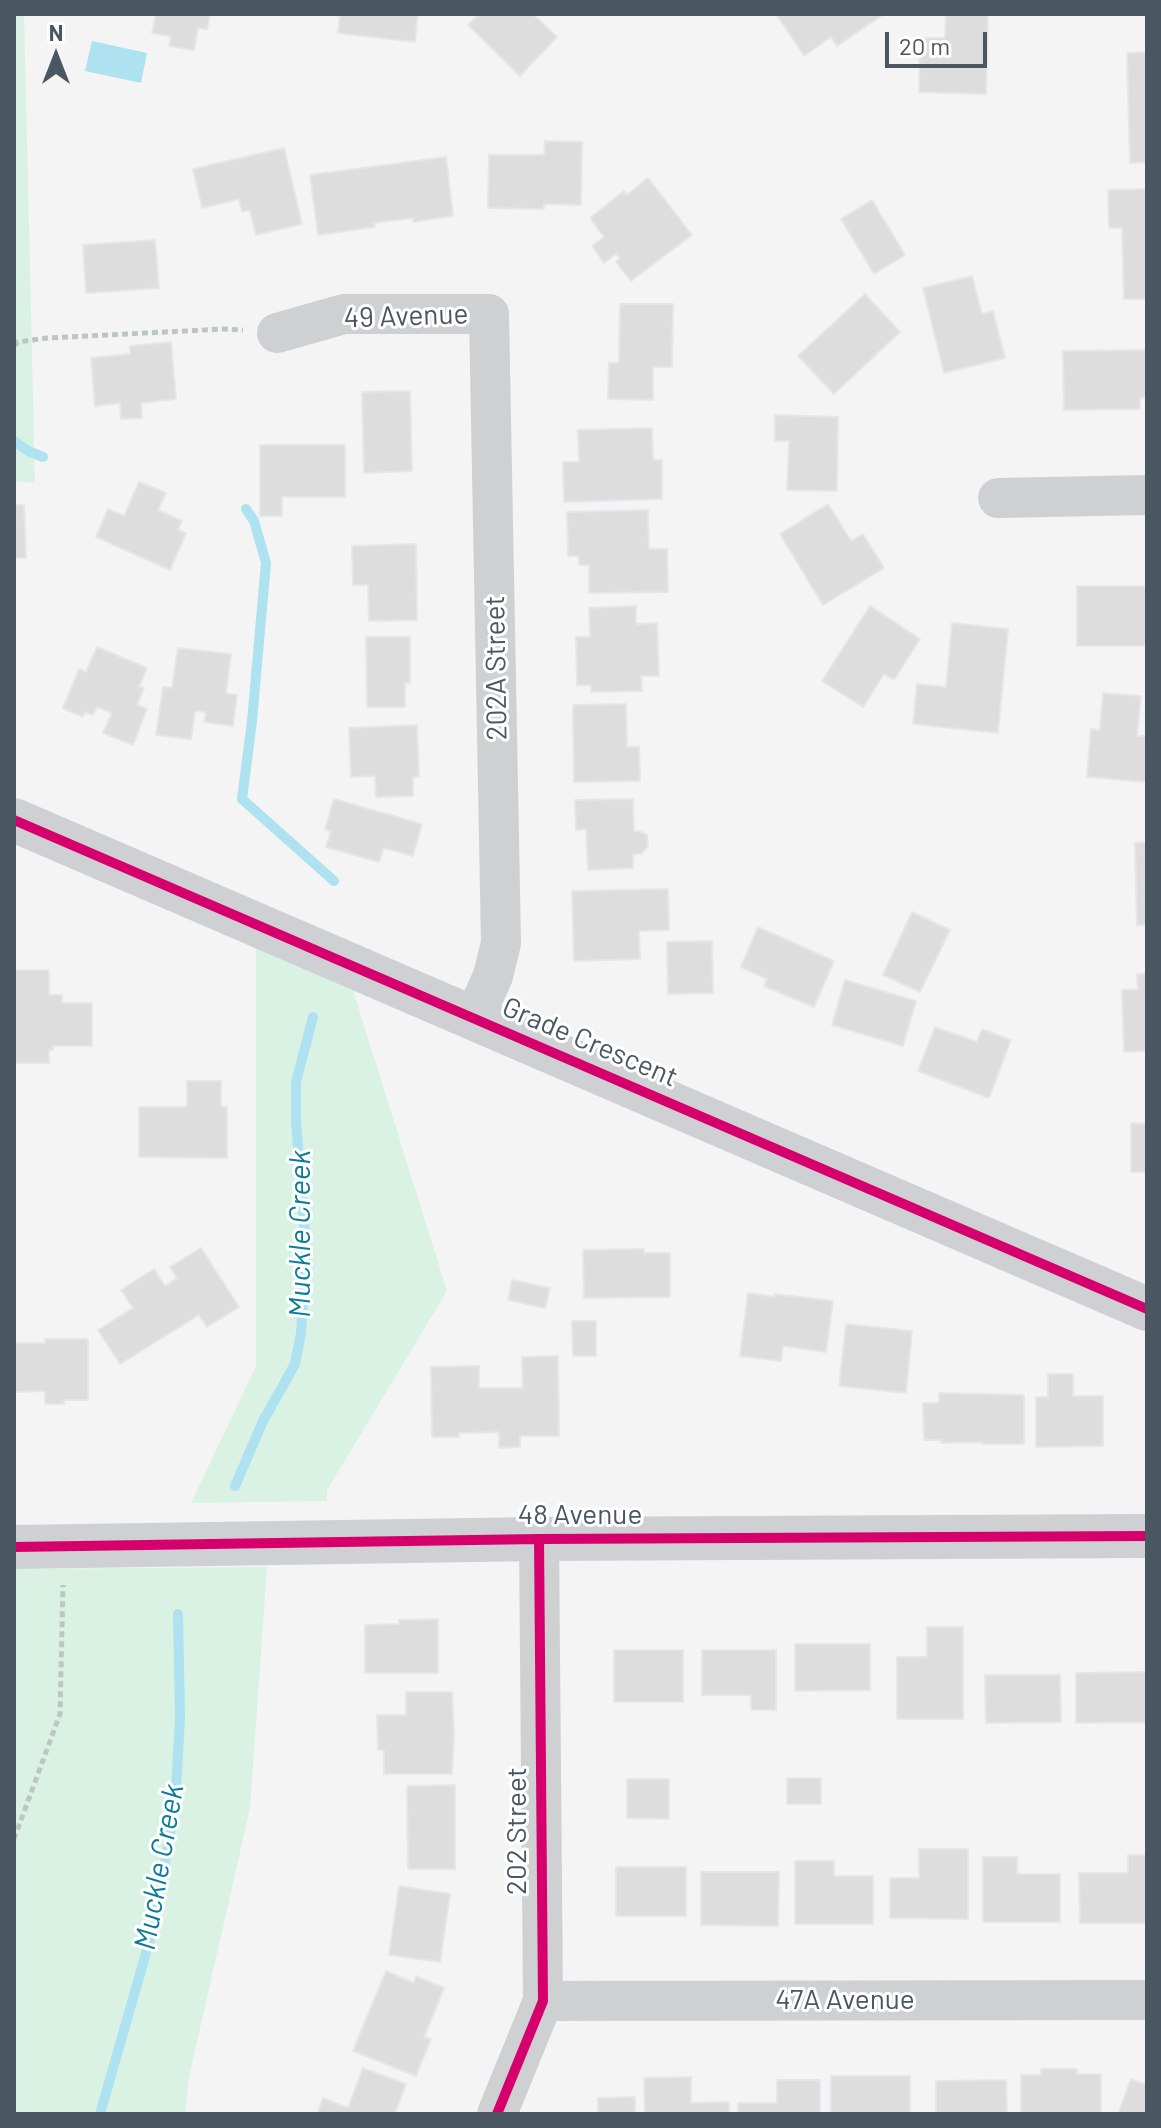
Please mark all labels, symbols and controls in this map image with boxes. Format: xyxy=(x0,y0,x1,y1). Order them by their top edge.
north arrow xyxy=(16,16,96,96)
scale bar xyxy=(889,16,991,66)
text: N xyxy=(49,19,63,45)
text: 20 m xyxy=(899,31,950,60)
street label: 49 Avenue xyxy=(343,297,469,335)
street label: 202A Street xyxy=(478,595,514,741)
street label: Grade Crescent xyxy=(497,990,683,1094)
water label: Muckle Creek xyxy=(282,1150,318,1318)
street label: 48 Avenue xyxy=(518,1498,642,1532)
street label: 202 Street xyxy=(500,1767,534,1895)
water label: Muckle Creek xyxy=(127,1781,191,1953)
street label: 47A Avenue xyxy=(775,1983,915,2017)

